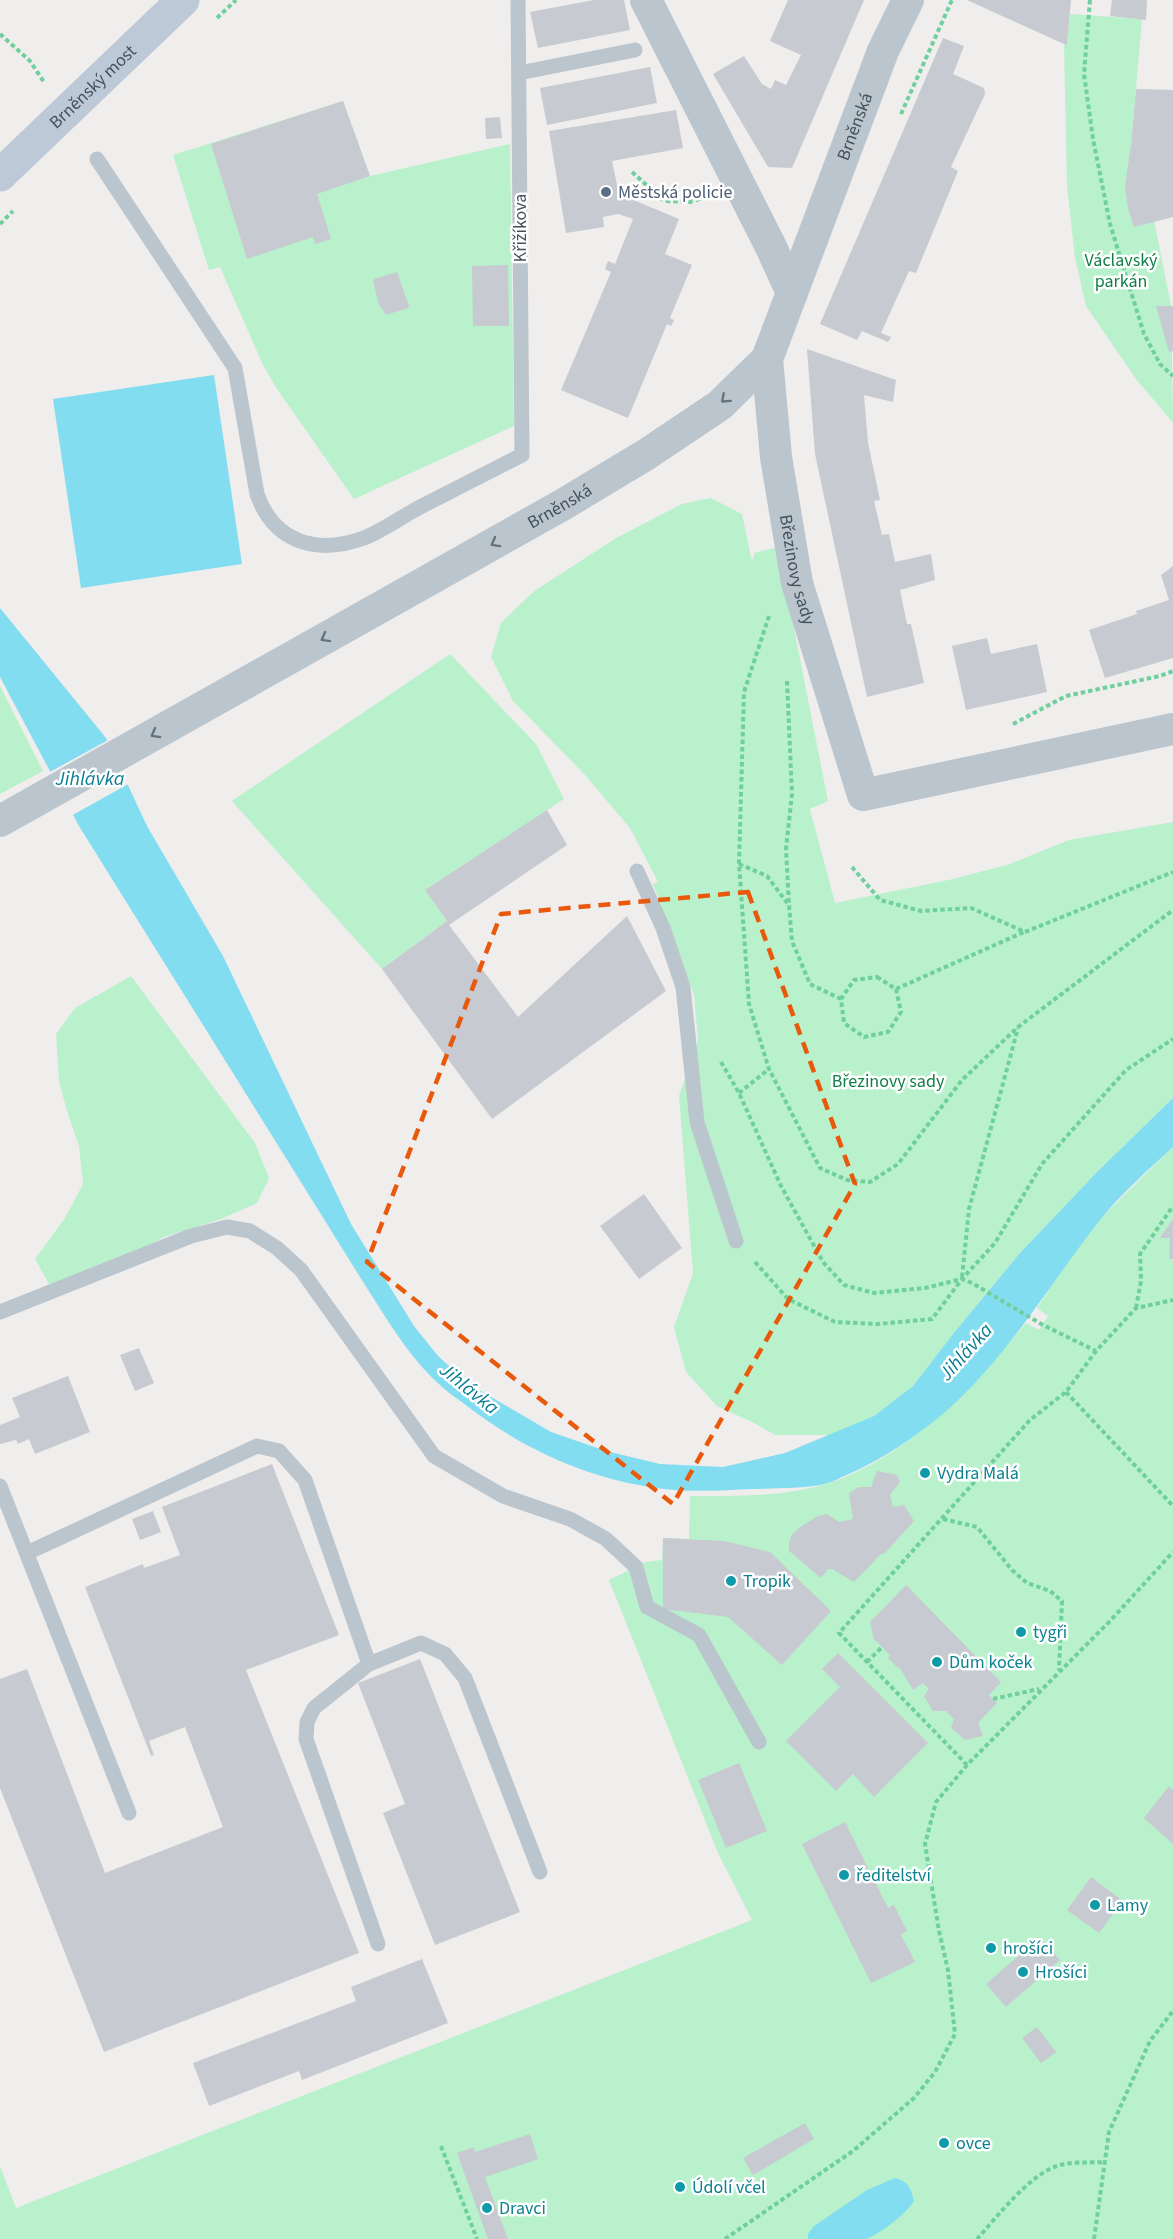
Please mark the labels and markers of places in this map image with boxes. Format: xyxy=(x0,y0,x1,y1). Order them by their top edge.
place label: Městská policie xyxy=(618,180,732,205)
marker: Městská policie xyxy=(599,185,613,199)
place label: Vydra Malá xyxy=(937,1461,1019,1486)
marker: Vydra Malá xyxy=(918,1466,932,1480)
place label: Tropik xyxy=(743,1569,791,1594)
marker: Tropik xyxy=(724,1574,738,1588)
place label: tygři xyxy=(1033,1620,1067,1645)
marker: tygři xyxy=(1014,1625,1028,1639)
place label: Dům koček xyxy=(949,1650,1032,1675)
marker: Dům koček xyxy=(930,1655,944,1669)
place label: ředitelství xyxy=(856,1863,931,1888)
marker: ředitelství xyxy=(837,1868,851,1882)
place label: Lamy xyxy=(1107,1893,1149,1918)
marker: Lamy xyxy=(1088,1898,1102,1912)
place label: hrošíci xyxy=(1003,1936,1053,1961)
marker: hrošíci xyxy=(984,1941,998,1955)
place label: Hrošíci xyxy=(1035,1960,1087,1985)
marker: Hrošíci xyxy=(1016,1965,1030,1979)
place label: ovce xyxy=(956,2131,991,2156)
marker: ovce xyxy=(937,2136,951,2150)
place label: Údolí včel xyxy=(692,2175,766,2200)
marker: Údolí včel xyxy=(673,2180,687,2194)
place label: Dravci xyxy=(499,2196,546,2221)
marker: Dravci xyxy=(480,2201,494,2215)

